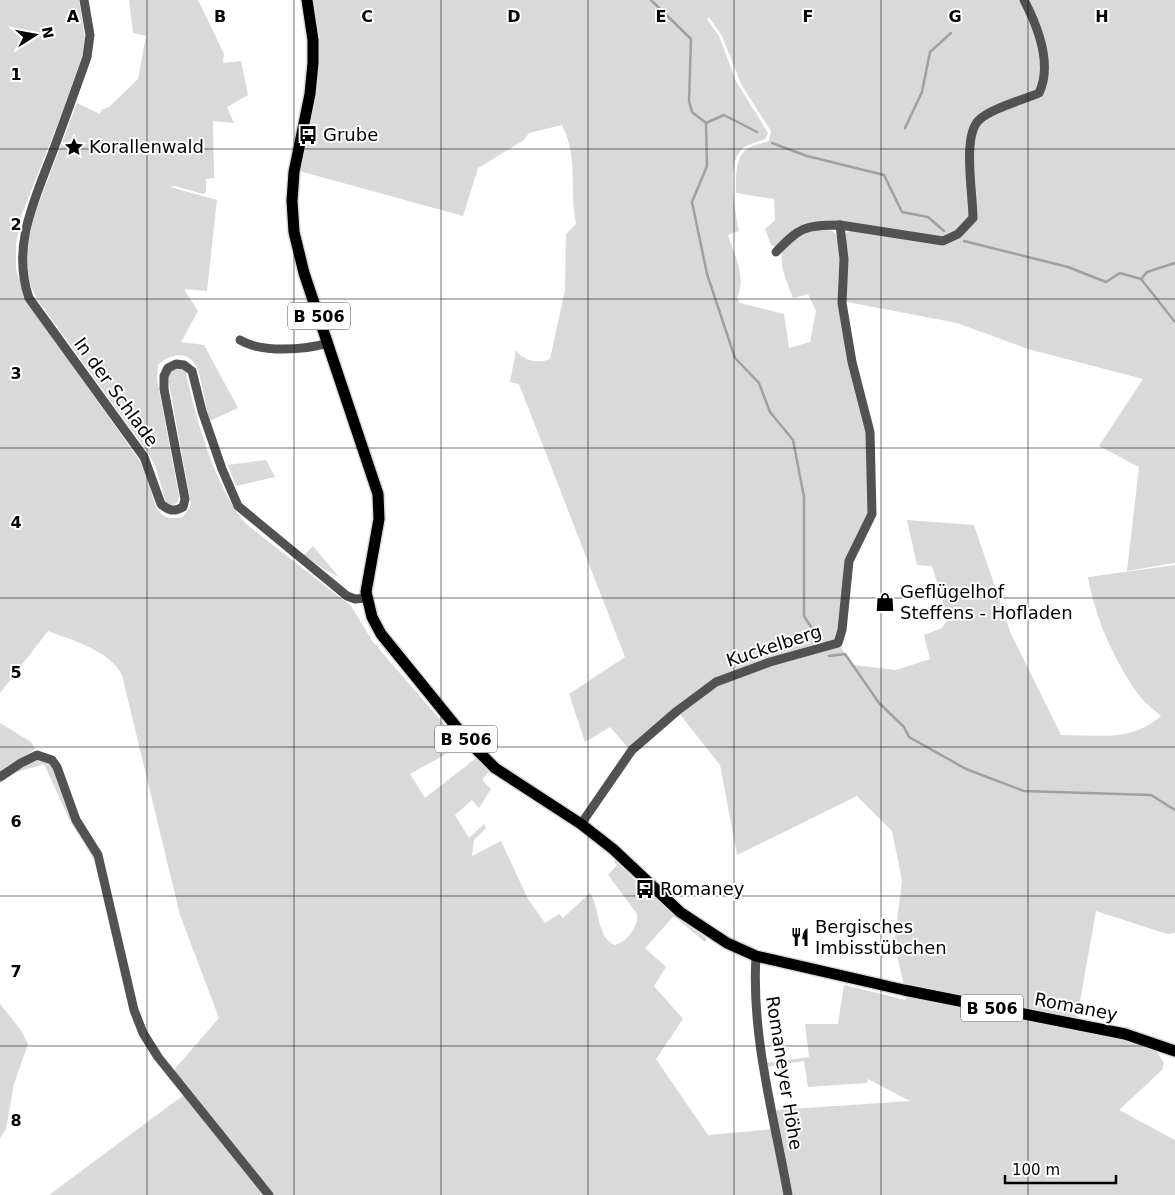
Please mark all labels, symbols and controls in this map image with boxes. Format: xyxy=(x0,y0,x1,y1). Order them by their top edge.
text: A xyxy=(67,7,80,26)
text: B xyxy=(214,7,226,26)
text: C xyxy=(361,7,373,26)
text: D xyxy=(507,7,521,26)
text: E xyxy=(656,7,666,26)
text: F xyxy=(803,7,813,26)
text: G xyxy=(948,7,962,26)
text: H xyxy=(1095,7,1109,26)
north arrow xyxy=(10,10,60,60)
text: N xyxy=(39,25,57,40)
text: 1 xyxy=(10,65,22,84)
bus stop icon: Grube xyxy=(297,124,319,146)
place label: Grube xyxy=(323,124,378,145)
place icon: Korallenwald xyxy=(63,136,85,158)
place label: Korallenwald xyxy=(89,136,204,157)
text: 2 xyxy=(10,215,22,234)
road number: B 506 xyxy=(288,302,350,330)
street label: In der Schlade xyxy=(70,333,163,450)
text: 3 xyxy=(10,364,22,383)
text: 4 xyxy=(10,513,22,532)
place label: Geflügelhof Steffens - Hofladen xyxy=(900,581,1073,623)
shop icon: Geflügelhof Steffens - Hofladen xyxy=(874,591,896,613)
street label: Kuckelberg xyxy=(723,620,824,671)
text: 5 xyxy=(10,663,22,682)
road number: B 506 xyxy=(435,726,497,752)
text: 6 xyxy=(10,812,22,831)
bus stop icon: Romaney xyxy=(634,878,656,900)
place label: Romaney xyxy=(660,878,745,899)
place label: Bergisches Imbisstübchen xyxy=(815,916,947,958)
restaurant icon: Bergisches Imbisstübchen xyxy=(789,926,811,948)
text: 7 xyxy=(10,962,22,981)
street label: Romaney xyxy=(1033,988,1120,1025)
street label: Romaneyer Höhe xyxy=(762,994,807,1151)
road number: B 506 xyxy=(961,994,1023,1021)
text: 8 xyxy=(10,1111,22,1130)
scale bar xyxy=(1005,1152,1116,1184)
text: 100 m xyxy=(1012,1161,1060,1179)

